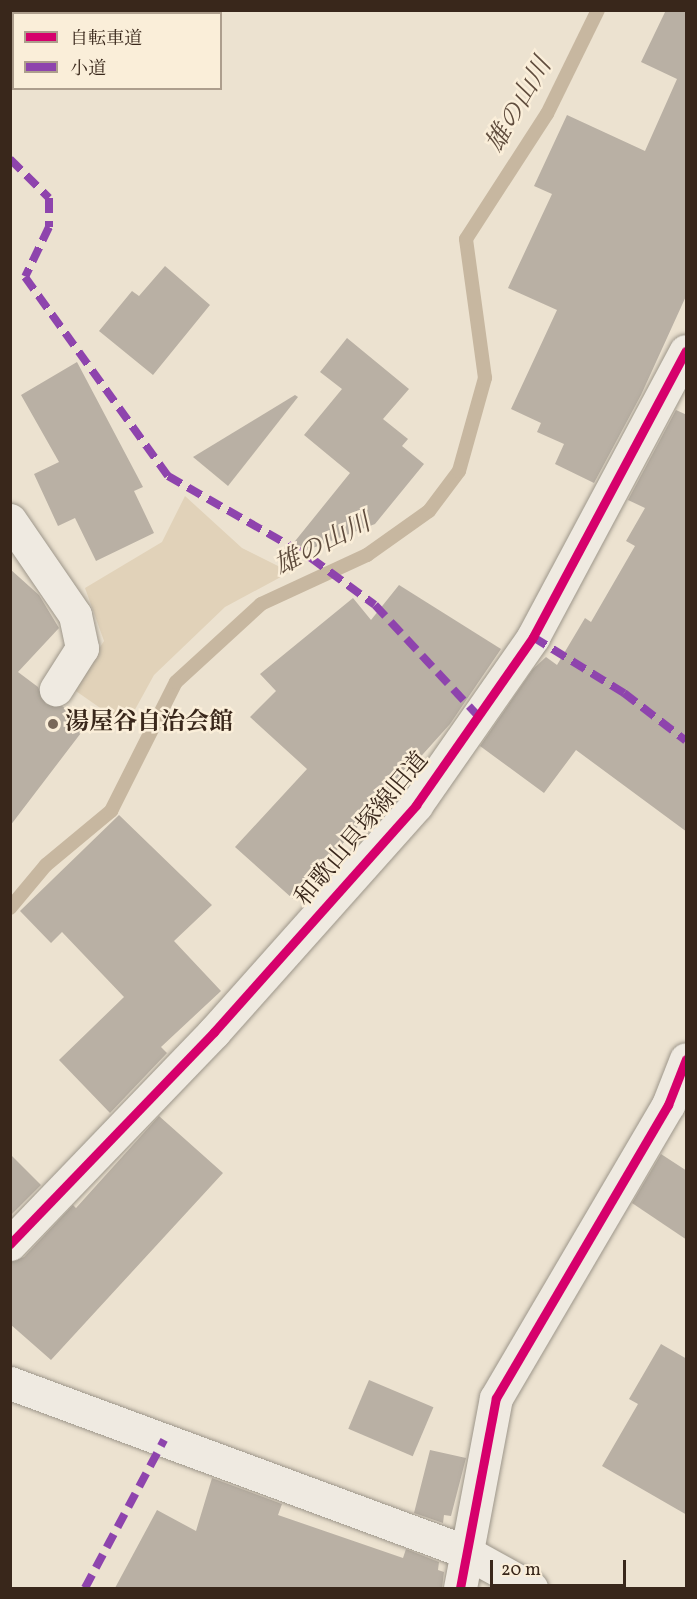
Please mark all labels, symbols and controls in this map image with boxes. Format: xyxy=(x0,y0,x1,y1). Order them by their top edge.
legend xyxy=(12,12,222,90)
text: 自転車道 xyxy=(70,27,142,52)
water label: 雄の山川 xyxy=(480,53,560,159)
text: 小道 xyxy=(70,57,106,82)
water label: 雄の山川 xyxy=(270,508,376,584)
place label: 湯屋谷自治会館 xyxy=(65,710,233,738)
marker: 湯屋谷自治会館 xyxy=(46,717,60,731)
street label: 和歌山貝塚線旧道 xyxy=(290,747,436,913)
scale bar xyxy=(493,1548,630,1586)
text: 20 m xyxy=(501,1558,541,1583)

